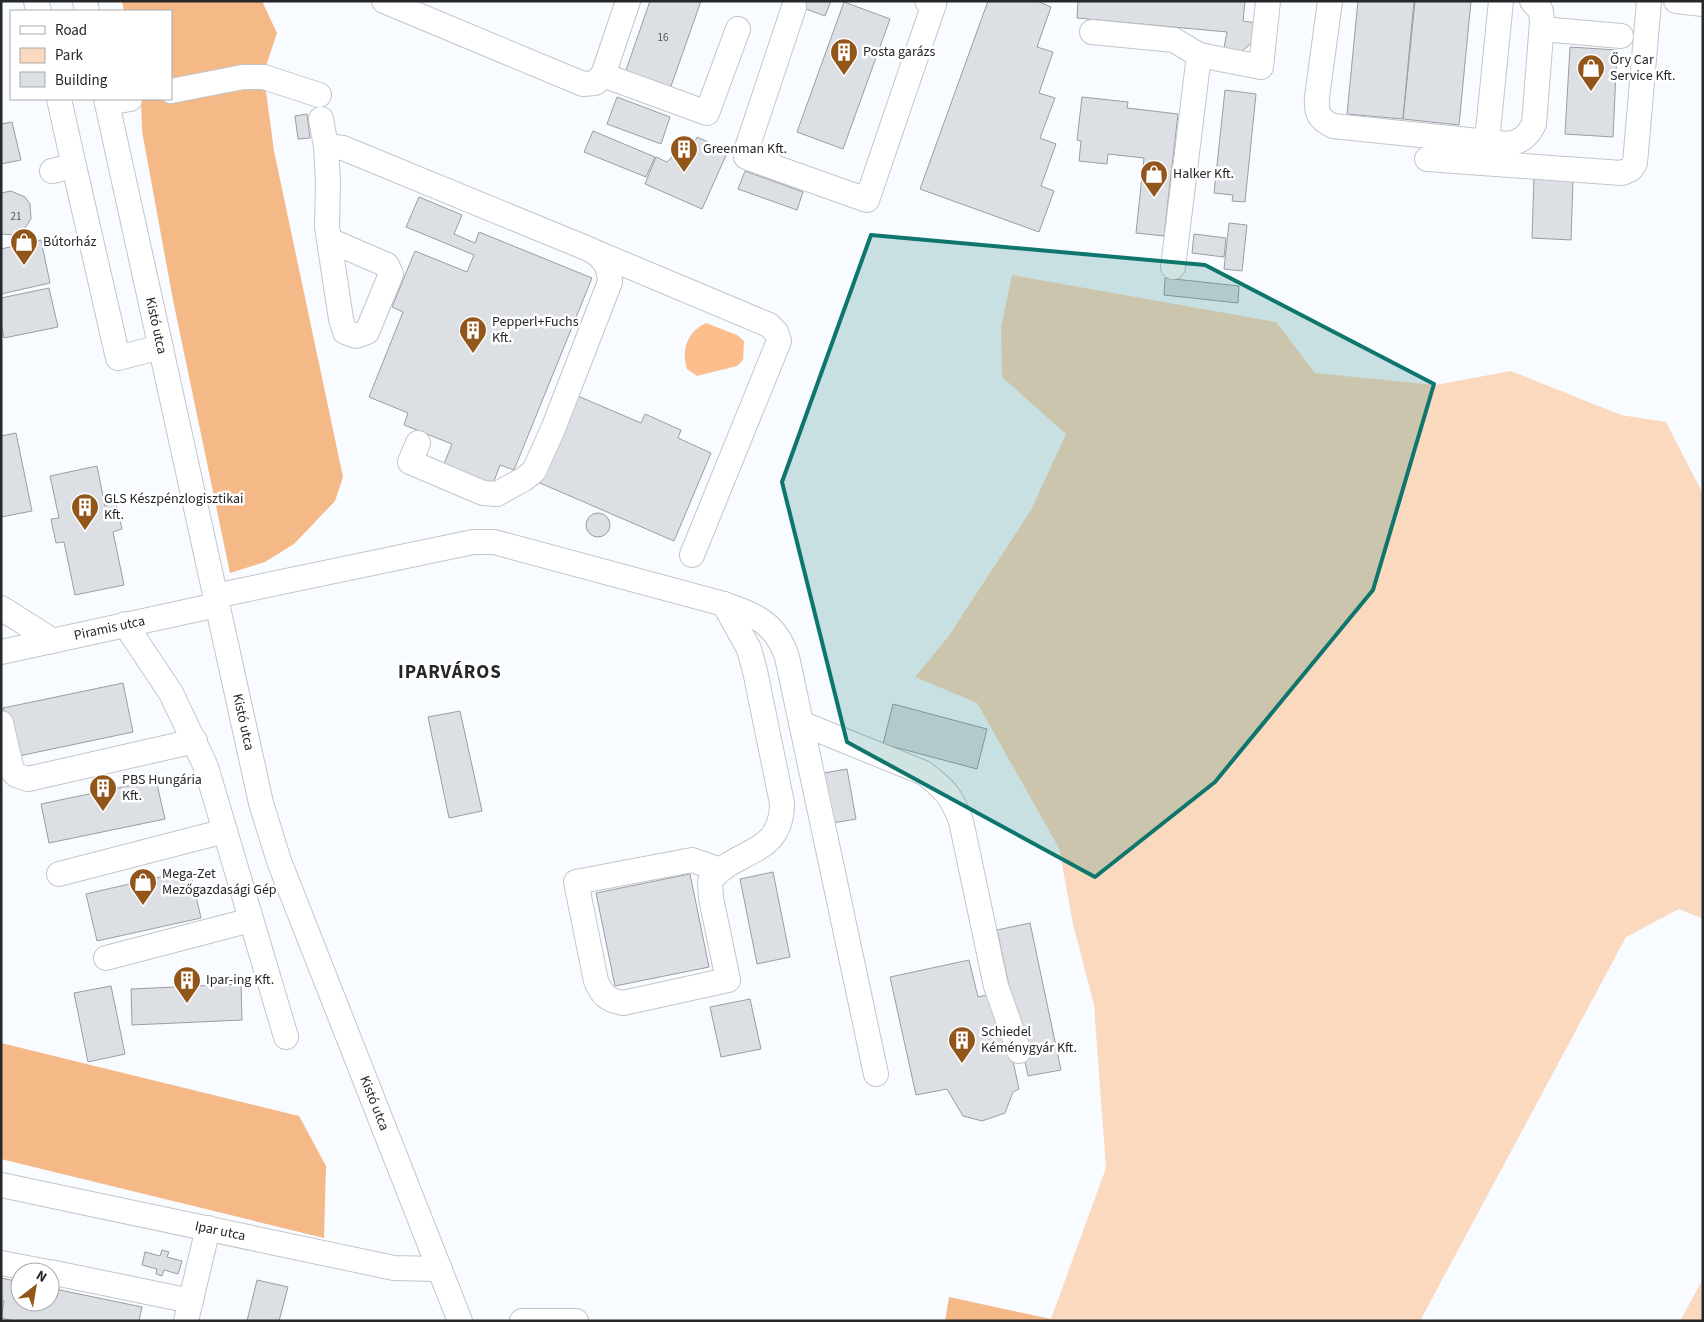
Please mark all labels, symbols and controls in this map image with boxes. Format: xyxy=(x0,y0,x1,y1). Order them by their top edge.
legend xyxy=(10,10,172,100)
text: Road xyxy=(55,20,87,41)
house number: 16 xyxy=(658,30,669,45)
building icon: Posta garázs xyxy=(829,37,859,76)
place label: Posta garázs xyxy=(863,42,935,62)
text: Park xyxy=(55,45,84,66)
place label: Őry Car Service Kft. xyxy=(1610,50,1675,86)
shop icon: Őry Car Service Kft. xyxy=(1576,53,1606,92)
text: Building xyxy=(55,70,108,91)
building icon: Greenman Kft. xyxy=(669,134,699,173)
place label: Greenman Kft. xyxy=(703,139,787,159)
shop icon: Halker Kft. xyxy=(1139,159,1169,198)
place label: Halker Kft. xyxy=(1173,164,1234,184)
house number: 21 xyxy=(11,209,21,224)
shop icon: Bútorház xyxy=(9,227,39,266)
place label: Bútorház xyxy=(43,232,97,252)
street label: Kistó utca xyxy=(140,295,172,356)
place label: Pepperl+Fuchs Kft. xyxy=(492,312,579,348)
building icon: Pepperl+Fuchs Kft. xyxy=(458,315,488,354)
place label: GLS Készpénzlogisztikai Kft. xyxy=(104,489,243,525)
building icon: GLS Készpénzlogisztikai Kft. xyxy=(70,492,100,531)
street label: Piramis utca xyxy=(72,611,147,646)
district label: IPARVÁROS xyxy=(398,659,502,686)
street label: Kistó utca xyxy=(227,692,259,752)
place label: PBS Hungária Kft. xyxy=(122,770,202,806)
building icon: PBS Hungária Kft. xyxy=(88,773,118,812)
place label: Mega-Zet Mezőgazdasági Gép xyxy=(162,864,277,900)
shop icon: Mega-Zet Mezőgazdasági Gép xyxy=(128,867,158,906)
building icon: Ipar-ing Kft. xyxy=(172,965,202,1004)
place label: Ipar-ing Kft. xyxy=(206,970,274,990)
place label: Schiedel Kéménygyár Kft. xyxy=(981,1022,1077,1058)
building icon: Schiedel Kéménygyár Kft. xyxy=(947,1025,977,1064)
street label: Kistó utca xyxy=(355,1073,394,1134)
street label: Ipar utca xyxy=(193,1216,247,1246)
north arrow xyxy=(10,1262,60,1312)
text: N xyxy=(32,1266,50,1288)

